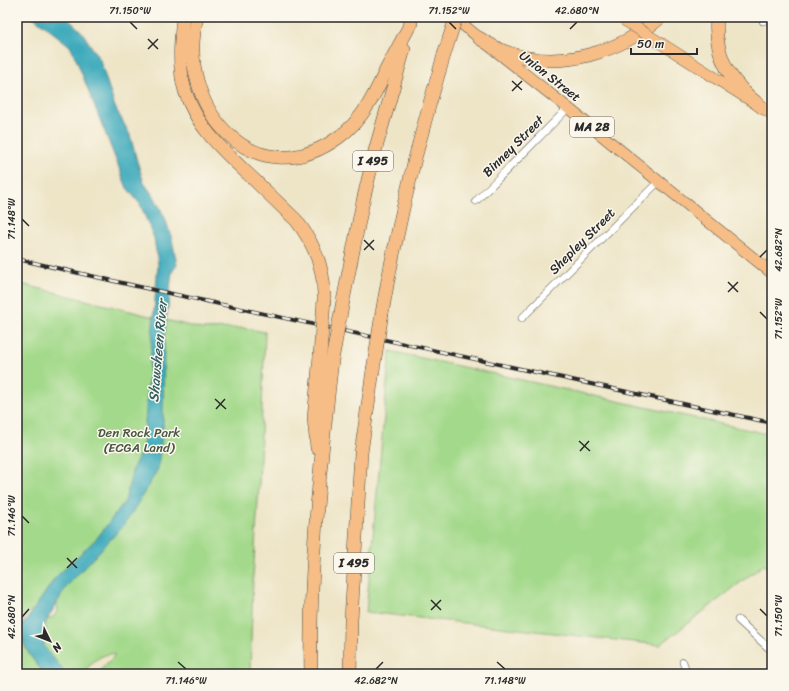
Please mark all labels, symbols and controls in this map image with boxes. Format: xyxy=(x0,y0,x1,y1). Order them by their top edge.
text: 71.150°W xyxy=(109,2,151,20)
text: 71.152°W xyxy=(428,2,470,20)
text: 42.680°N xyxy=(555,2,599,20)
scale bar xyxy=(631,30,697,56)
text: 50 m xyxy=(637,33,664,55)
street label: Union Street xyxy=(514,44,586,108)
street label: Binney Street xyxy=(477,109,550,182)
road number: MA 28 xyxy=(570,117,614,137)
road number: I 495 xyxy=(353,151,393,171)
text: 71.148°W xyxy=(3,198,21,240)
street label: Shepley Street xyxy=(543,202,621,280)
text: 42.682°N xyxy=(770,228,788,272)
water label: Shawsheen River xyxy=(141,295,175,403)
text: 71.152°W xyxy=(770,298,788,340)
park label: Den Rock Park (ECGA Land) xyxy=(98,421,180,459)
text: 71.146°W xyxy=(3,495,21,537)
road number: I 495 xyxy=(334,553,374,573)
text: 42.680°N xyxy=(3,595,21,639)
text: 71.150°W xyxy=(770,595,788,637)
north arrow xyxy=(30,621,70,661)
text: N xyxy=(47,637,67,657)
text: 71.146°W xyxy=(165,672,207,690)
text: 42.682°N xyxy=(354,672,398,690)
text: 71.148°W xyxy=(484,672,526,690)

